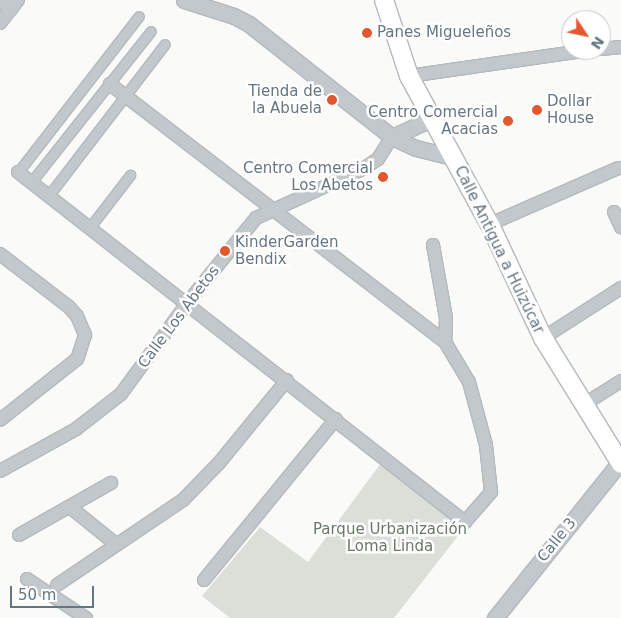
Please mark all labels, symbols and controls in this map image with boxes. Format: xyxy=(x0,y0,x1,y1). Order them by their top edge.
north arrow xyxy=(561,10,611,60)
place label: Panes Migueleños xyxy=(377,24,511,42)
marker: Panes Migueleños xyxy=(361,27,373,39)
text: N xyxy=(588,33,608,52)
place label: Tienda de la Abuela xyxy=(248,82,322,117)
place label: Dollar House xyxy=(547,92,594,127)
marker: Tienda de la Abuela xyxy=(326,94,338,106)
place label: Centro Comercial Acacias xyxy=(368,103,498,138)
marker: Dollar House xyxy=(531,104,543,116)
marker: Centro Comercial Acacias xyxy=(502,115,514,127)
place label: Centro Comercial Los Abetos xyxy=(243,159,373,194)
street label: Calle Antigua a Huizúcar xyxy=(450,163,548,337)
marker: Centro Comercial Los Abetos xyxy=(377,171,389,183)
place label: KinderGarden Bendix xyxy=(235,233,338,268)
marker: KinderGarden Bendix xyxy=(219,245,231,257)
street label: Calle Los Abetos xyxy=(135,262,223,372)
street label: Calle 3 xyxy=(534,514,580,566)
park label: Parque Urbanización Loma Linda xyxy=(313,520,467,555)
scale bar xyxy=(12,576,96,608)
text: 50 m xyxy=(18,586,56,604)

